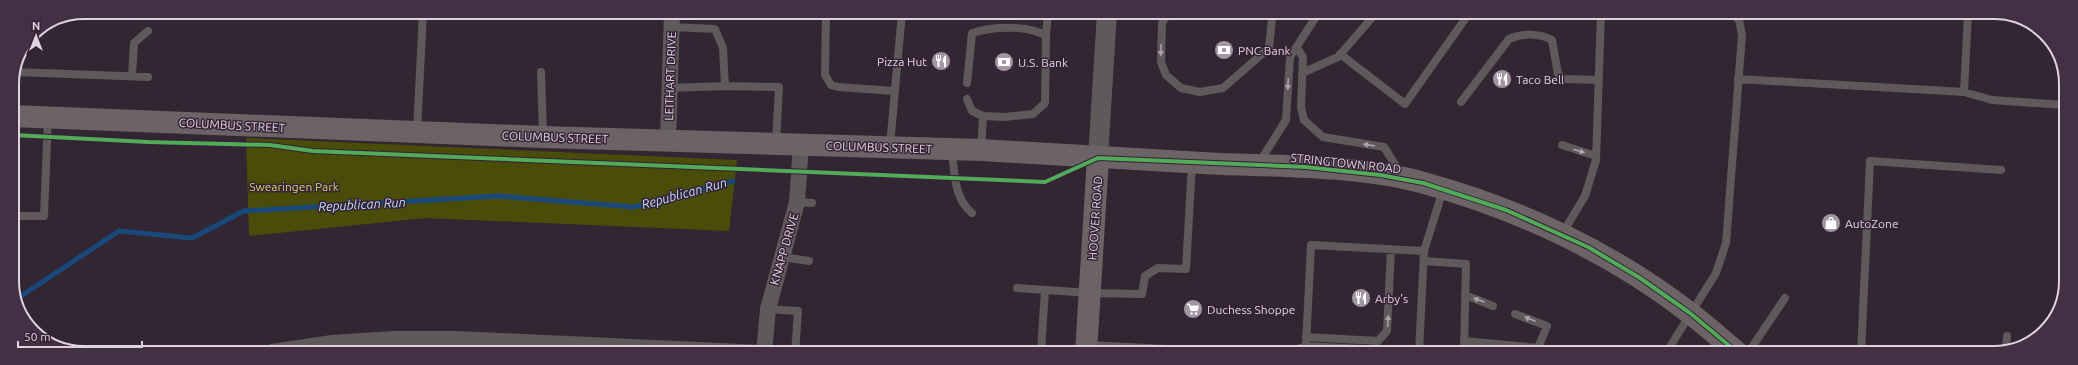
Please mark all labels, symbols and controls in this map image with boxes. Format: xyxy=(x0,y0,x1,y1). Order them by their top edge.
north arrow xyxy=(16,16,56,56)
text: N xyxy=(32,20,40,32)
street label: LEITHART DRIVE xyxy=(662,31,678,121)
bank icon: PNC Bank xyxy=(1213,39,1235,61)
one-way arrow xyxy=(1158,44,1165,56)
place label: PNC Bank xyxy=(1238,44,1291,57)
restaurant icon: Pizza Hut xyxy=(930,50,952,72)
bank icon: U.S. Bank xyxy=(993,51,1015,73)
place label: Pizza Hut xyxy=(877,55,927,68)
place label: U.S. Bank xyxy=(1018,56,1068,69)
restaurant icon: Taco Bell xyxy=(1491,68,1513,90)
place label: Taco Bell xyxy=(1516,73,1564,86)
one-way arrow xyxy=(1284,78,1291,90)
street label: COLUMBUS STREET xyxy=(178,116,286,134)
street label: COLUMBUS STREET xyxy=(502,129,609,145)
street label: COLUMBUS STREET xyxy=(826,139,933,155)
one-way arrow xyxy=(1363,142,1375,148)
one-way arrow xyxy=(1574,148,1586,154)
street label: STRINGTOWN ROAD xyxy=(1290,151,1402,175)
water label: Republican Run xyxy=(640,175,728,211)
street label: HOOVER ROAD xyxy=(1086,175,1104,261)
park label: Swearingen Park xyxy=(249,180,339,193)
water label: Republican Run xyxy=(318,195,406,213)
street label: KNAPP DRIVE xyxy=(768,211,801,286)
shop icon: AutoZone xyxy=(1820,212,1842,234)
place label: AutoZone xyxy=(1845,217,1899,230)
restaurant icon: Arby's xyxy=(1350,287,1372,309)
place label: Arby's xyxy=(1375,292,1408,305)
one-way arrow xyxy=(1473,297,1485,303)
supermarket icon: Duchess Shoppe xyxy=(1182,298,1204,320)
place label: Duchess Shoppe xyxy=(1207,303,1295,316)
one-way arrow xyxy=(1385,314,1391,327)
one-way arrow xyxy=(1523,316,1535,322)
scale bar xyxy=(18,323,142,349)
text: 50 m xyxy=(24,330,51,343)

